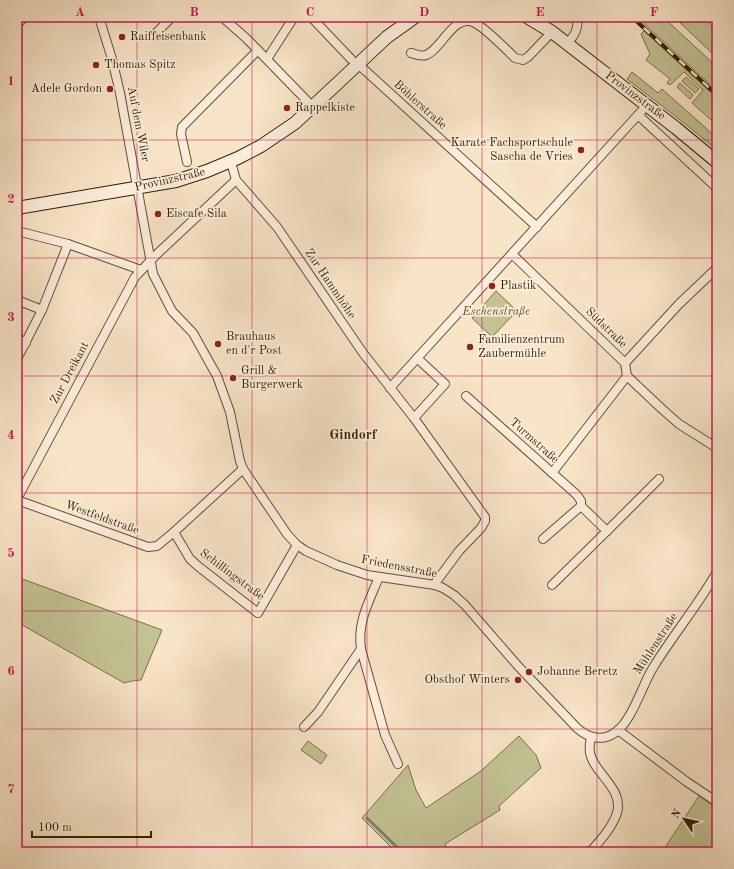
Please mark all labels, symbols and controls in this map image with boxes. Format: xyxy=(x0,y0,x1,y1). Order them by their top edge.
text: A xyxy=(75,6,85,19)
text: B xyxy=(189,6,199,19)
text: C xyxy=(306,6,314,19)
text: D xyxy=(419,6,429,19)
text: E xyxy=(536,6,545,19)
text: F xyxy=(650,6,659,19)
place label: Raiffeisenbank xyxy=(130,31,206,43)
marker: Raiffeisenbank xyxy=(117,32,127,42)
place label: Thomas Spitz xyxy=(104,59,175,71)
marker: Thomas Spitz xyxy=(91,60,101,70)
street label: Provinzstraße xyxy=(603,70,668,123)
text: 1 xyxy=(7,75,15,88)
street label: Böhlerstraße xyxy=(391,78,449,132)
place label: Adele Gordon xyxy=(31,83,103,95)
marker: Adele Gordon xyxy=(105,84,115,94)
street label: Auf dem Wiler xyxy=(125,85,151,163)
place label: Rappelkiste xyxy=(295,102,356,114)
marker: Rappelkiste xyxy=(282,103,292,113)
place label: Karate Fachsportschule Sascha de Vries xyxy=(450,137,573,163)
marker: Karate Fachsportschule Sascha de Vries xyxy=(576,145,586,155)
street label: Provinzstraße xyxy=(134,166,207,194)
text: 2 xyxy=(7,193,15,206)
place label: Eiscafe Sila xyxy=(166,208,227,220)
marker: Eiscafe Sila xyxy=(153,209,163,219)
street label: Zur Hammhöhe xyxy=(302,247,358,322)
place label: Plastik xyxy=(500,280,536,292)
marker: Plastik xyxy=(487,281,497,291)
park label: Eschenstraße xyxy=(461,306,530,318)
street label: Südstraße xyxy=(583,306,629,351)
text: 3 xyxy=(7,311,15,324)
place label: Brauhaus en d'r Post xyxy=(226,331,282,357)
place label: Familienzentrum Zaubermühle xyxy=(478,334,565,360)
marker: Brauhaus en d'r Post xyxy=(213,339,223,349)
street label: Zur Dreikant xyxy=(49,340,91,406)
marker: Familienzentrum Zaubermühle xyxy=(465,342,475,352)
place label: Grill & Burgerwerk xyxy=(241,365,303,391)
marker: Grill & Burgerwerk xyxy=(228,373,238,383)
street label: Turmstraße xyxy=(507,416,561,466)
district label: Gindorf xyxy=(329,428,378,442)
text: 4 xyxy=(7,429,15,442)
street label: Westfeldstraße xyxy=(63,499,141,537)
text: 5 xyxy=(7,547,15,560)
street label: Schillingstraße xyxy=(198,547,267,603)
street label: Friedensstraße xyxy=(360,554,439,580)
street label: Mühlenstraße xyxy=(632,611,680,677)
text: 6 xyxy=(7,665,15,678)
place label: Johanne Beretz xyxy=(537,666,617,678)
marker: Johanne Beretz xyxy=(524,667,534,677)
place label: Obsthof Winters xyxy=(424,674,510,686)
marker: Obsthof Winters xyxy=(513,675,523,685)
text: 7 xyxy=(7,783,15,796)
north arrow xyxy=(664,799,704,839)
text: N xyxy=(670,807,684,821)
scale bar xyxy=(32,813,151,839)
text: 100 m xyxy=(38,822,72,834)

